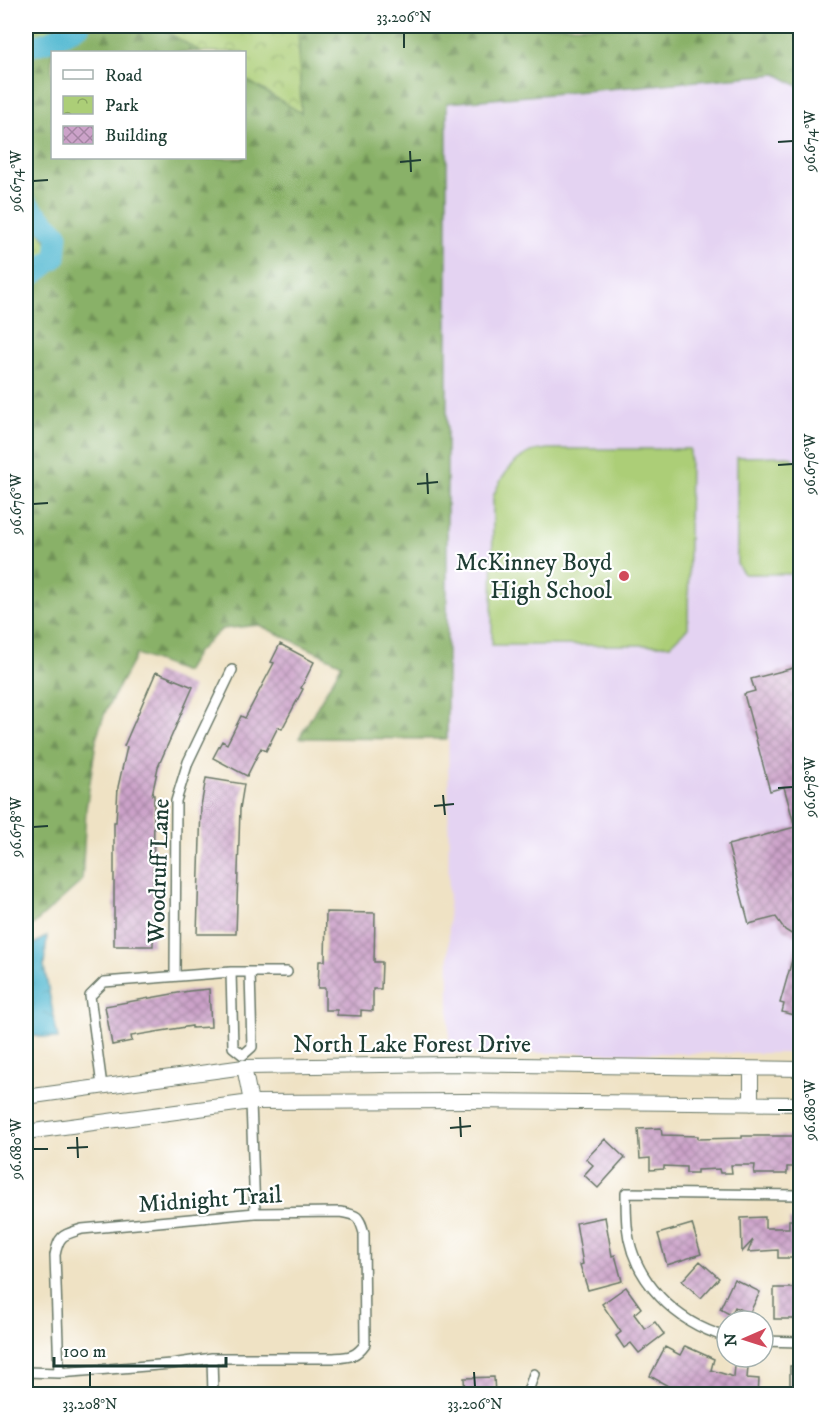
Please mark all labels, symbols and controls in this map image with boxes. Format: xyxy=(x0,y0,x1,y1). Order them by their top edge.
text: 33.206°N xyxy=(376,8,432,27)
legend xyxy=(51,51,246,159)
text: Road xyxy=(105,65,142,87)
text: Park xyxy=(105,95,139,117)
text: 96.674°W xyxy=(801,110,820,173)
text: Building xyxy=(105,125,167,147)
text: 96.674°W xyxy=(7,150,26,213)
text: 96.676°W xyxy=(801,433,820,495)
text: 96.676°W xyxy=(7,473,26,535)
place label: McKinney Boyd High School xyxy=(456,548,613,606)
marker: McKinney Boyd High School xyxy=(617,569,631,583)
text: 96.678°W xyxy=(801,756,820,818)
text: 96.678°W xyxy=(7,796,26,858)
street label: Woodruff Lane xyxy=(141,798,177,945)
street label: North Lake Forest Drive xyxy=(293,1030,531,1060)
text: 96.680°W xyxy=(801,1079,820,1141)
text: 96.680°W xyxy=(7,1118,26,1180)
street label: Midnight Trail xyxy=(137,1180,284,1220)
north arrow xyxy=(715,1309,775,1369)
scale bar xyxy=(54,1330,226,1368)
text: N xyxy=(721,1333,741,1347)
text: 100 m xyxy=(63,1341,106,1363)
text: 33.208°N xyxy=(63,1395,117,1414)
text: 33.206°N xyxy=(447,1395,503,1414)

